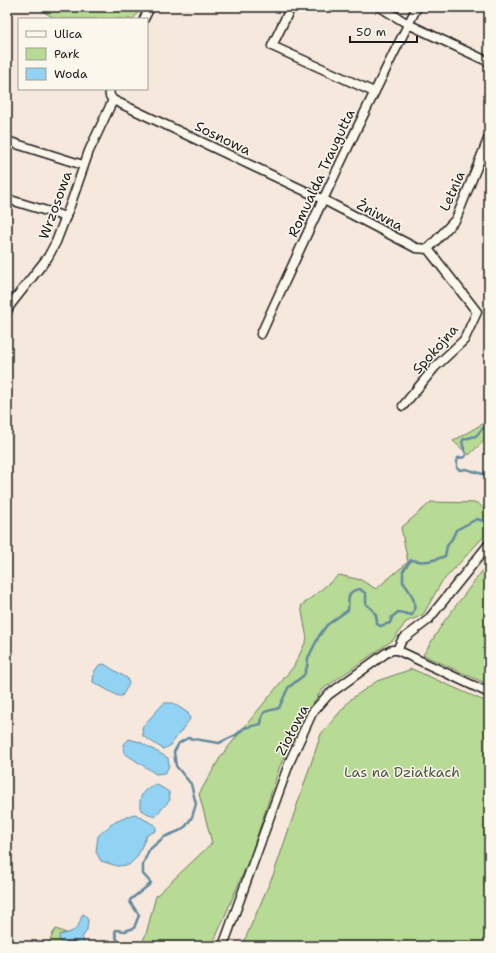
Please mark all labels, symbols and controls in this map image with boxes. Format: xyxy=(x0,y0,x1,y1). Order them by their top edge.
legend xyxy=(18,18,148,90)
scale bar xyxy=(350,18,417,44)
text: 50 m xyxy=(356,24,386,40)
text: Ulica xyxy=(54,26,83,42)
text: Park xyxy=(54,46,80,62)
text: Woda xyxy=(54,66,88,82)
street label: Romualda Traugutta xyxy=(283,106,359,240)
street label: Sosnowa xyxy=(192,117,254,159)
street label: Wrzosowa xyxy=(34,168,76,242)
street label: Letnia xyxy=(435,168,469,214)
street label: Żniwna xyxy=(354,195,406,235)
street label: Spokojna xyxy=(408,320,462,377)
street label: Ziołowa xyxy=(272,701,313,758)
park label: Las na Działkach xyxy=(344,763,460,781)

